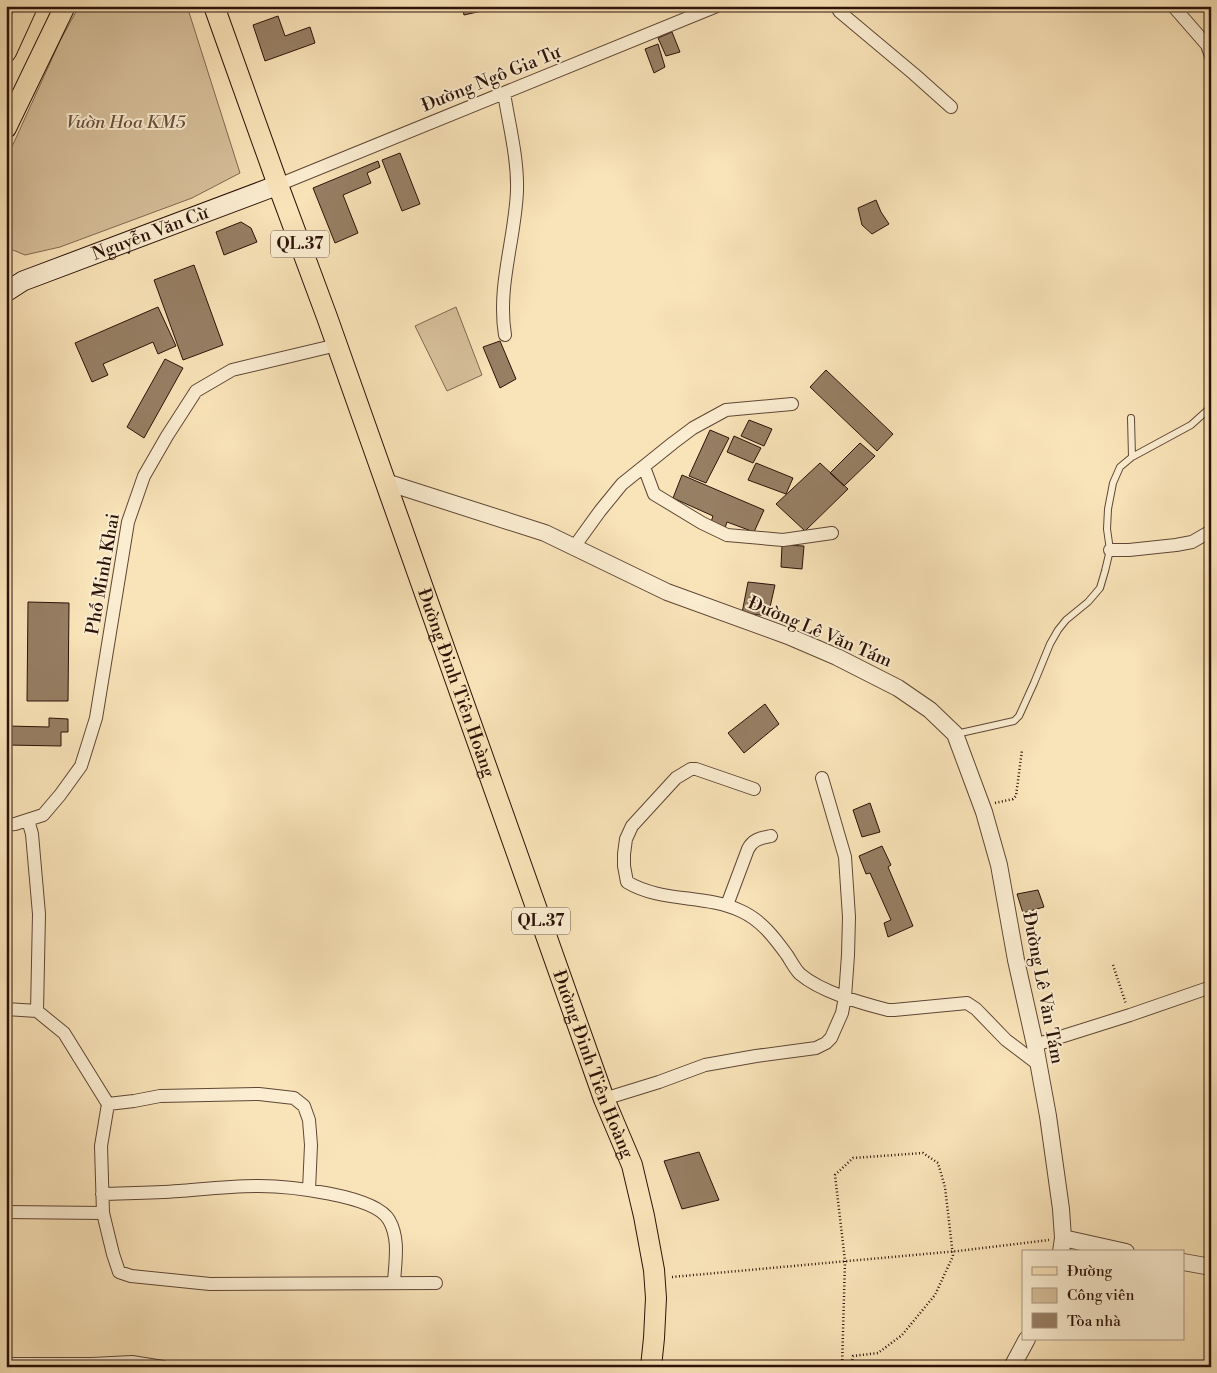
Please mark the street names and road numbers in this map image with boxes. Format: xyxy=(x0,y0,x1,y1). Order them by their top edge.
street label: Đường Ngô Gia Tự xyxy=(418,40,565,117)
street label: Nguyễn Văn Cừ xyxy=(89,201,212,266)
road number: QL.37 xyxy=(271,230,329,258)
street label: Phố Minh Khai xyxy=(81,511,125,636)
street label: Đường Đinh Tiên Hoàng xyxy=(413,585,501,781)
street label: Đường Lê Văn Tám xyxy=(745,591,896,673)
road number: QL.37 xyxy=(512,908,570,934)
street label: Đường Lê Văn Tám xyxy=(1017,910,1069,1066)
street label: Đường Đinh Tiên Hoàng xyxy=(548,967,639,1162)

